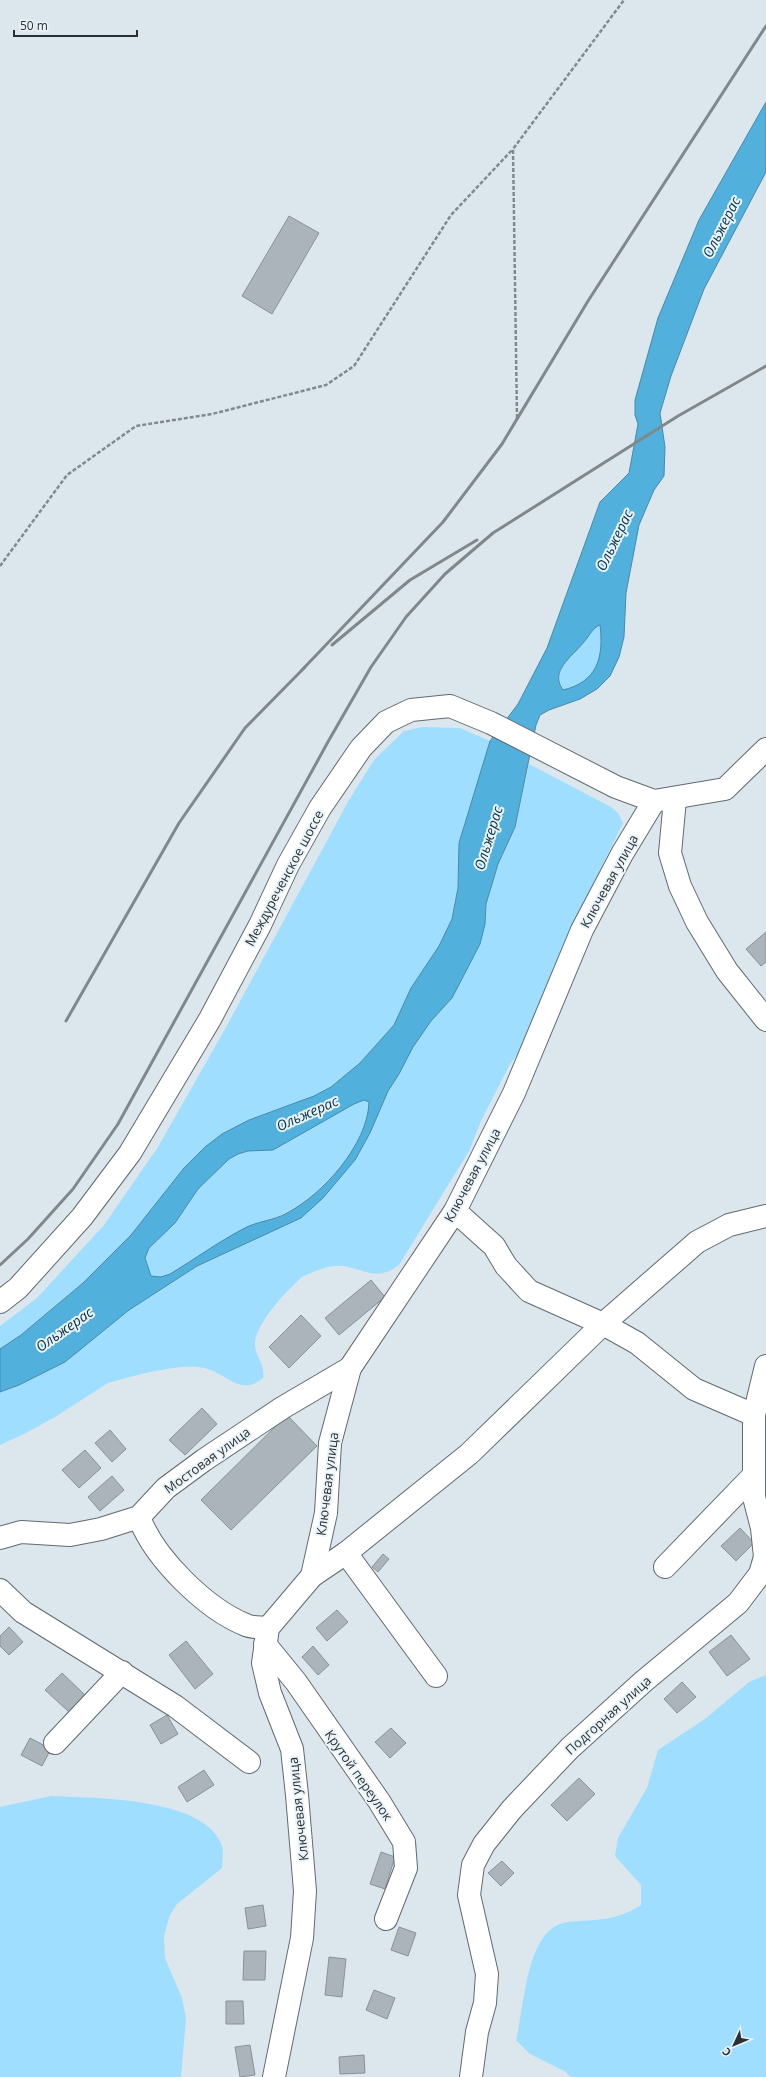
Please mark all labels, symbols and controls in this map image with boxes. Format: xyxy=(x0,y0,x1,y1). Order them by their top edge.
scale bar xyxy=(14,12,137,38)
text: 50 m xyxy=(20,17,48,34)
water label: Ольжерас xyxy=(698,193,745,261)
water label: Ольжерас xyxy=(591,506,637,574)
water label: Ольжерас xyxy=(469,803,507,872)
street label: Междуреченское шоссе xyxy=(240,807,328,949)
street label: Ключевая улица xyxy=(576,831,642,931)
water label: Ольжерас xyxy=(273,1091,342,1135)
street label: Ключевая улица xyxy=(440,1125,504,1225)
water label: Ольжерас xyxy=(32,1302,97,1356)
street label: Мостовая улица xyxy=(160,1423,254,1497)
street label: Ключевая улица xyxy=(312,1431,342,1537)
street label: Подгорная улица xyxy=(561,1672,655,1758)
street label: Крутой переулок xyxy=(321,1726,397,1824)
street label: Ключевая улица xyxy=(284,1756,312,1862)
north arrow xyxy=(714,2025,754,2065)
text: С xyxy=(719,2045,734,2060)

